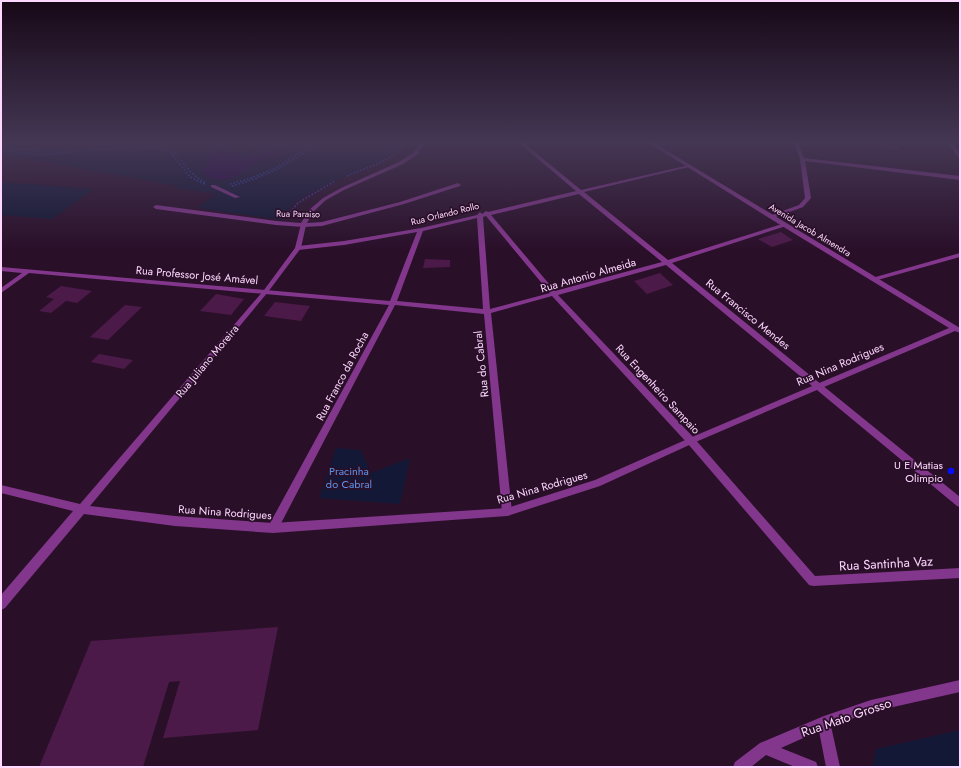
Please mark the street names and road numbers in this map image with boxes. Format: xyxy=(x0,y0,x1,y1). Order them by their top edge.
street label: Rua Orlando Rollo xyxy=(409,199,480,228)
street label: Avenida Jacob Almendra xyxy=(767,200,854,259)
street label: Rua Paraiso xyxy=(276,207,320,220)
street label: Rua Antonio Almeida xyxy=(538,254,638,296)
street label: Rua Professor José Amável xyxy=(135,262,259,288)
street label: Rua Francisco Mendes xyxy=(702,275,794,353)
street label: Rua Juliano Moreira xyxy=(172,321,242,401)
street label: Rua Franco da Rocha xyxy=(312,329,372,423)
street label: Rua do Cabral xyxy=(470,330,492,398)
street label: Rua Nina Rodrigues xyxy=(794,338,887,390)
street label: Rua Engenheiro Sampaio xyxy=(612,341,704,437)
street label: Rua Nina Rodrigues xyxy=(495,466,590,508)
street label: Rua Nina Rodrigues xyxy=(178,501,273,523)
street label: Rua Santinha Vaz xyxy=(838,552,934,575)
street label: Rua Mato Grosso xyxy=(799,693,894,742)

